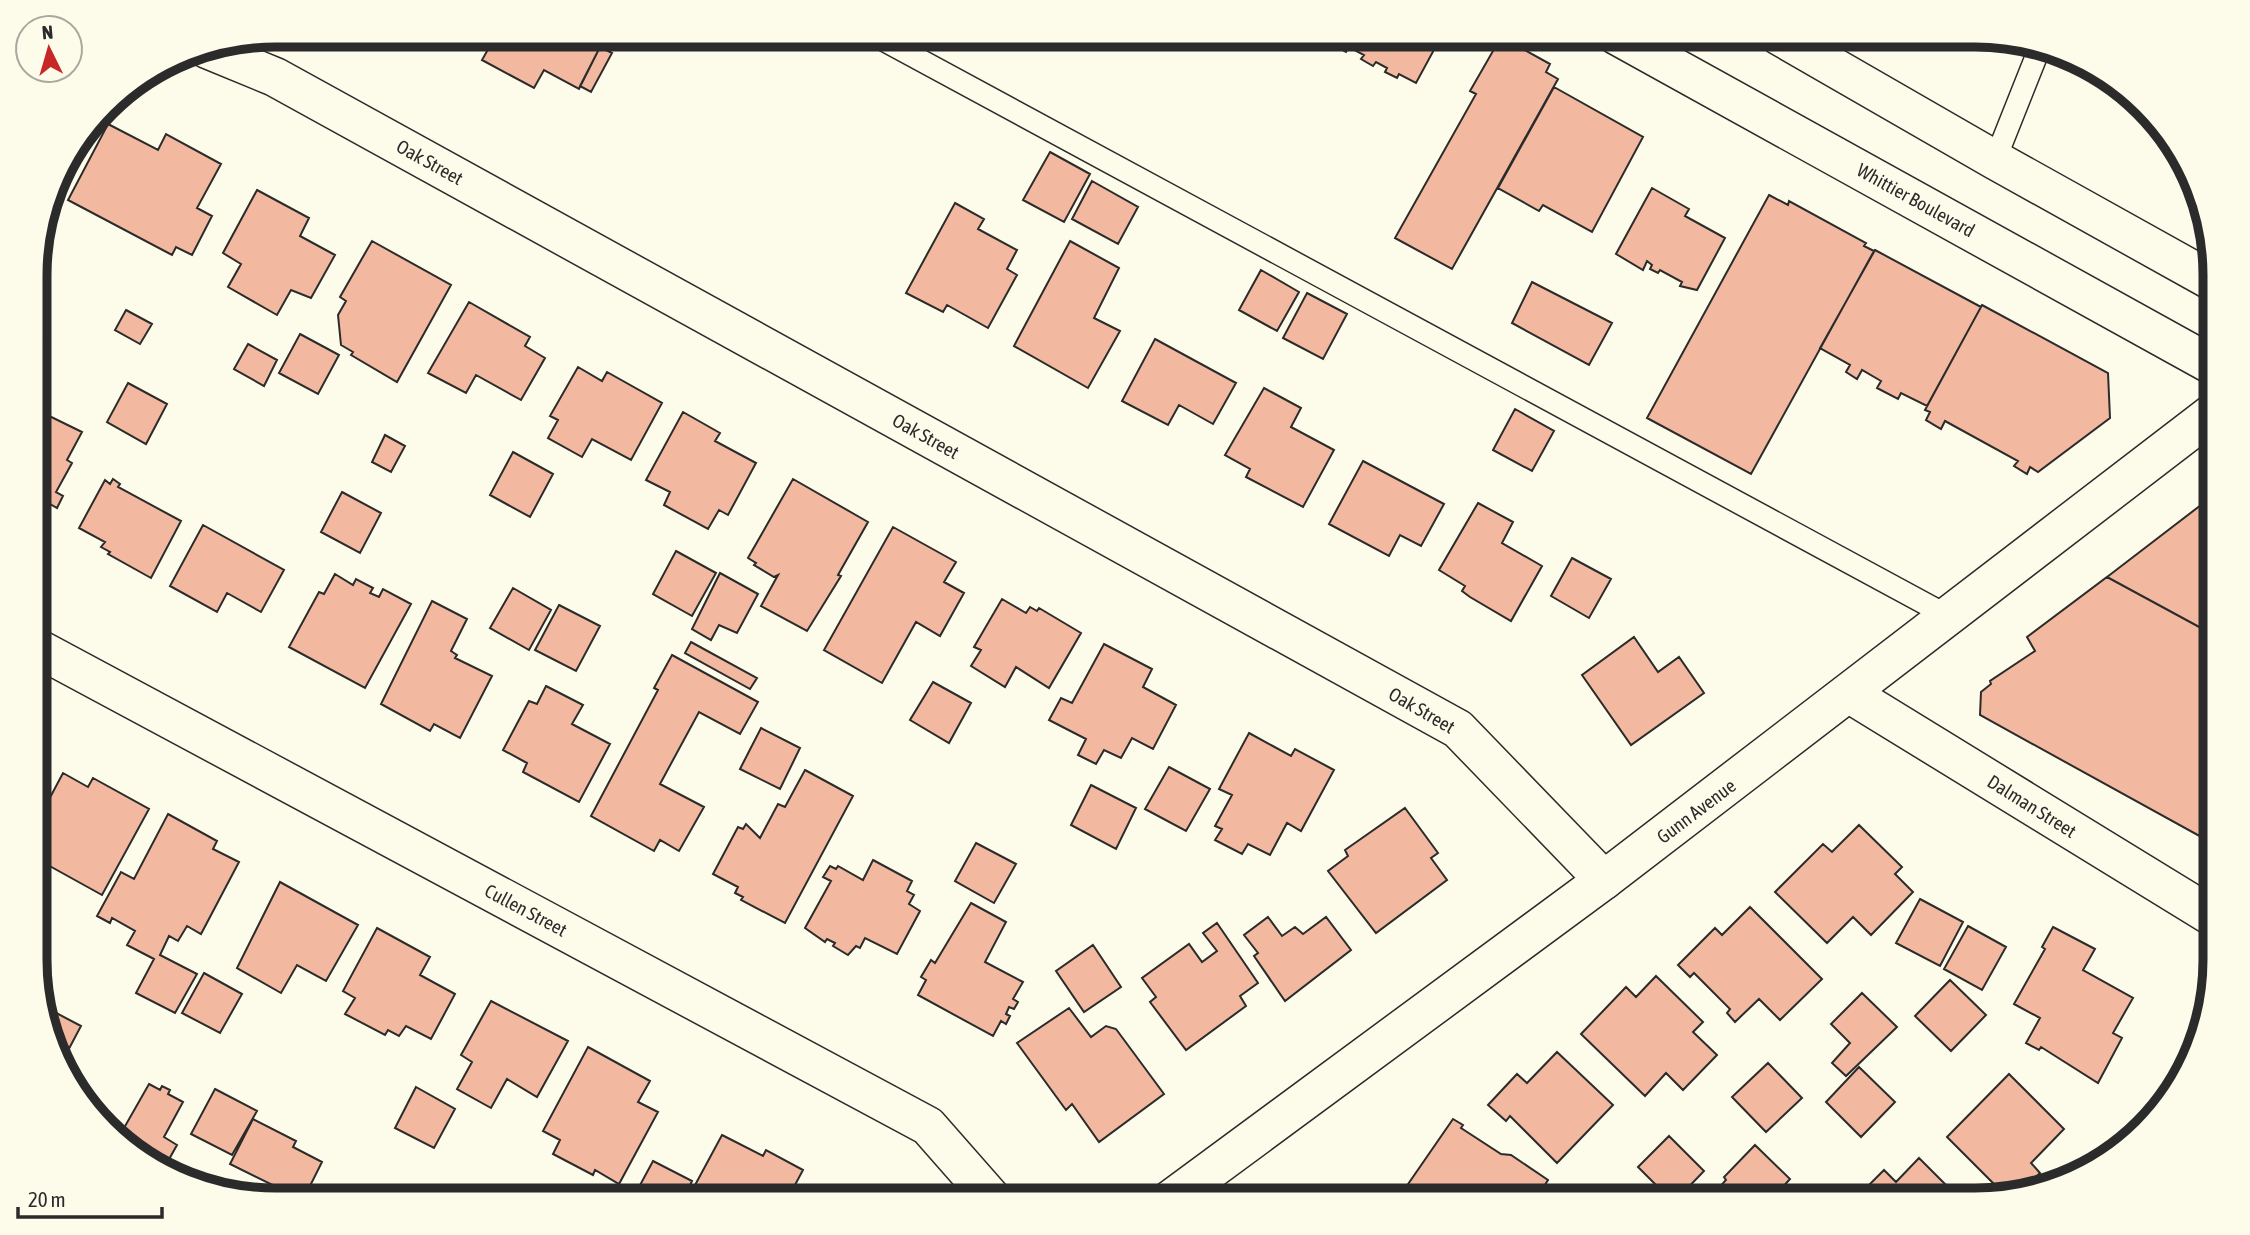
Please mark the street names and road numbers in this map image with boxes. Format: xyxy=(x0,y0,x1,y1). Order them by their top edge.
street label: Oak Street xyxy=(393,135,467,189)
street label: Whittier Boulevard xyxy=(1853,159,1979,241)
street label: Oak Street xyxy=(889,409,963,463)
street label: Oak Street xyxy=(1385,682,1459,738)
street label: Dalman Street xyxy=(1984,770,2080,842)
street label: Gunn Avenue xyxy=(1652,774,1740,848)
street label: Cullen Street xyxy=(481,879,571,941)

